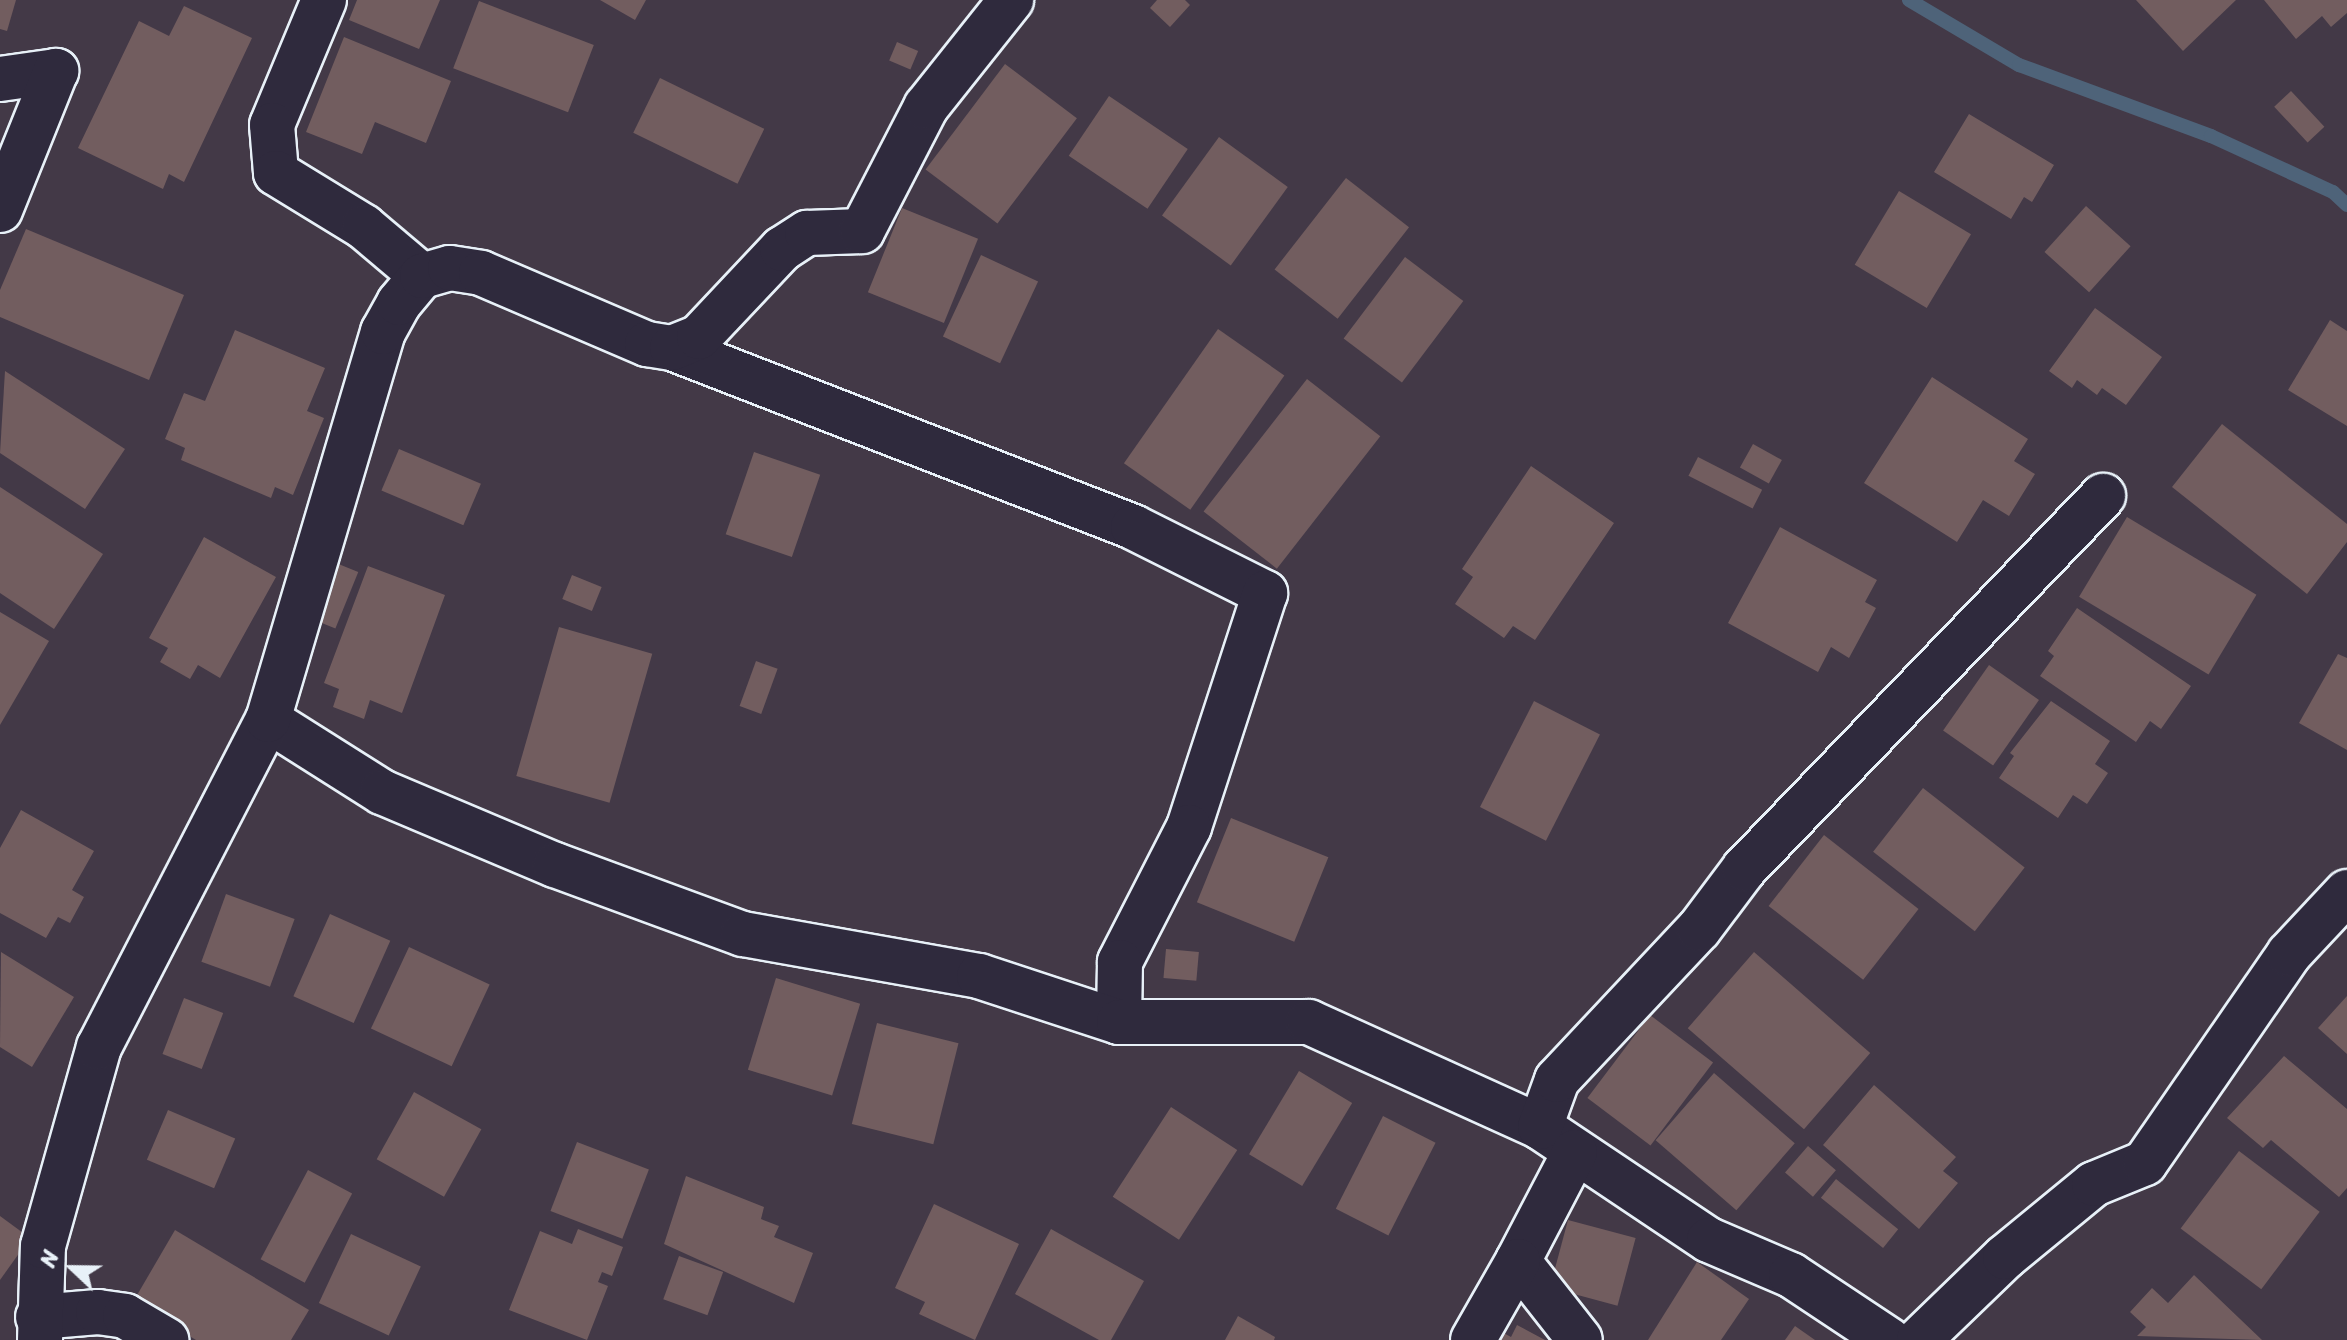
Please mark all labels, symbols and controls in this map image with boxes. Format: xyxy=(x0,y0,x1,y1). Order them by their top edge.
north arrow xyxy=(32,1228,112,1308)
text: N xyxy=(28,1244,70,1273)

